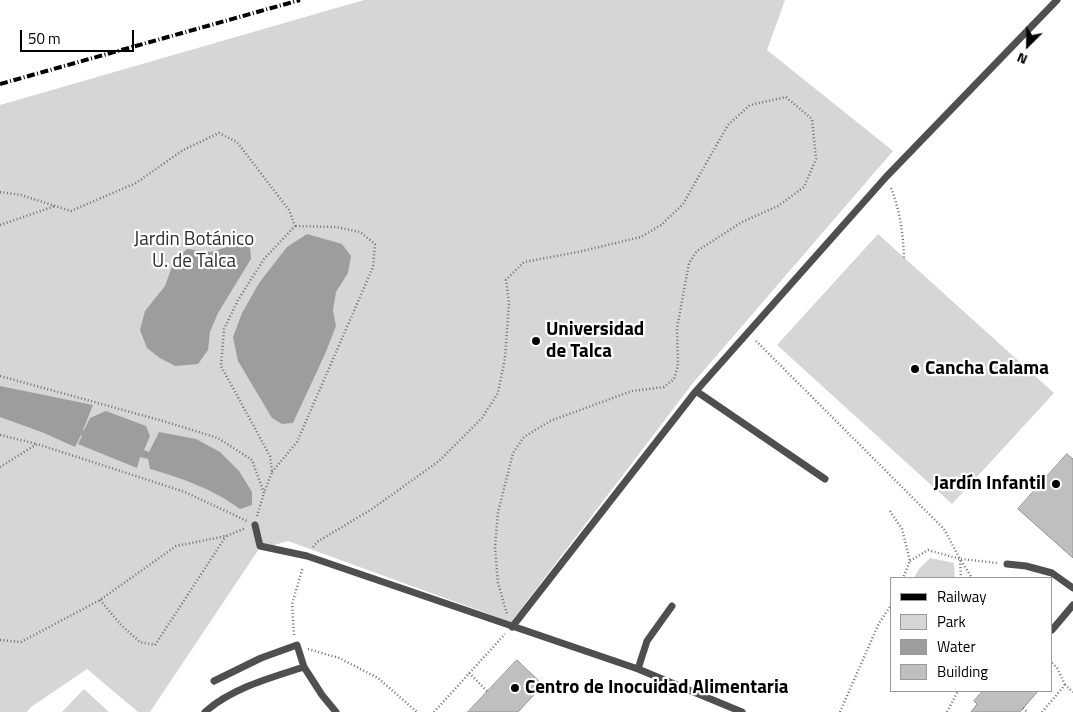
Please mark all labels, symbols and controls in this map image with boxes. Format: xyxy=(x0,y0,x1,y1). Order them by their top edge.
scale bar xyxy=(22,20,136,52)
north arrow xyxy=(1003,20,1053,70)
text: 50 m xyxy=(28,27,61,50)
text: N xyxy=(1013,48,1031,71)
park label: Jardin Botánico U. de Talca xyxy=(134,229,254,273)
place label: Universidad de Talca xyxy=(546,319,644,363)
marker: Universidad de Talca xyxy=(530,335,542,347)
place label: Cancha Calama xyxy=(925,358,1049,380)
marker: Cancha Calama xyxy=(909,363,921,375)
place label: Jardín Infantil xyxy=(934,473,1046,495)
marker: Jardín Infantil xyxy=(1050,478,1062,490)
legend xyxy=(890,577,1053,692)
text: Railway xyxy=(937,585,987,608)
text: Park xyxy=(937,610,966,633)
text: Water xyxy=(937,635,976,658)
text: Building xyxy=(937,660,988,683)
place label: Centro de Inocuidad Alimentaria xyxy=(525,677,789,699)
marker: Centro de Inocuidad Alimentaria xyxy=(509,682,521,694)

